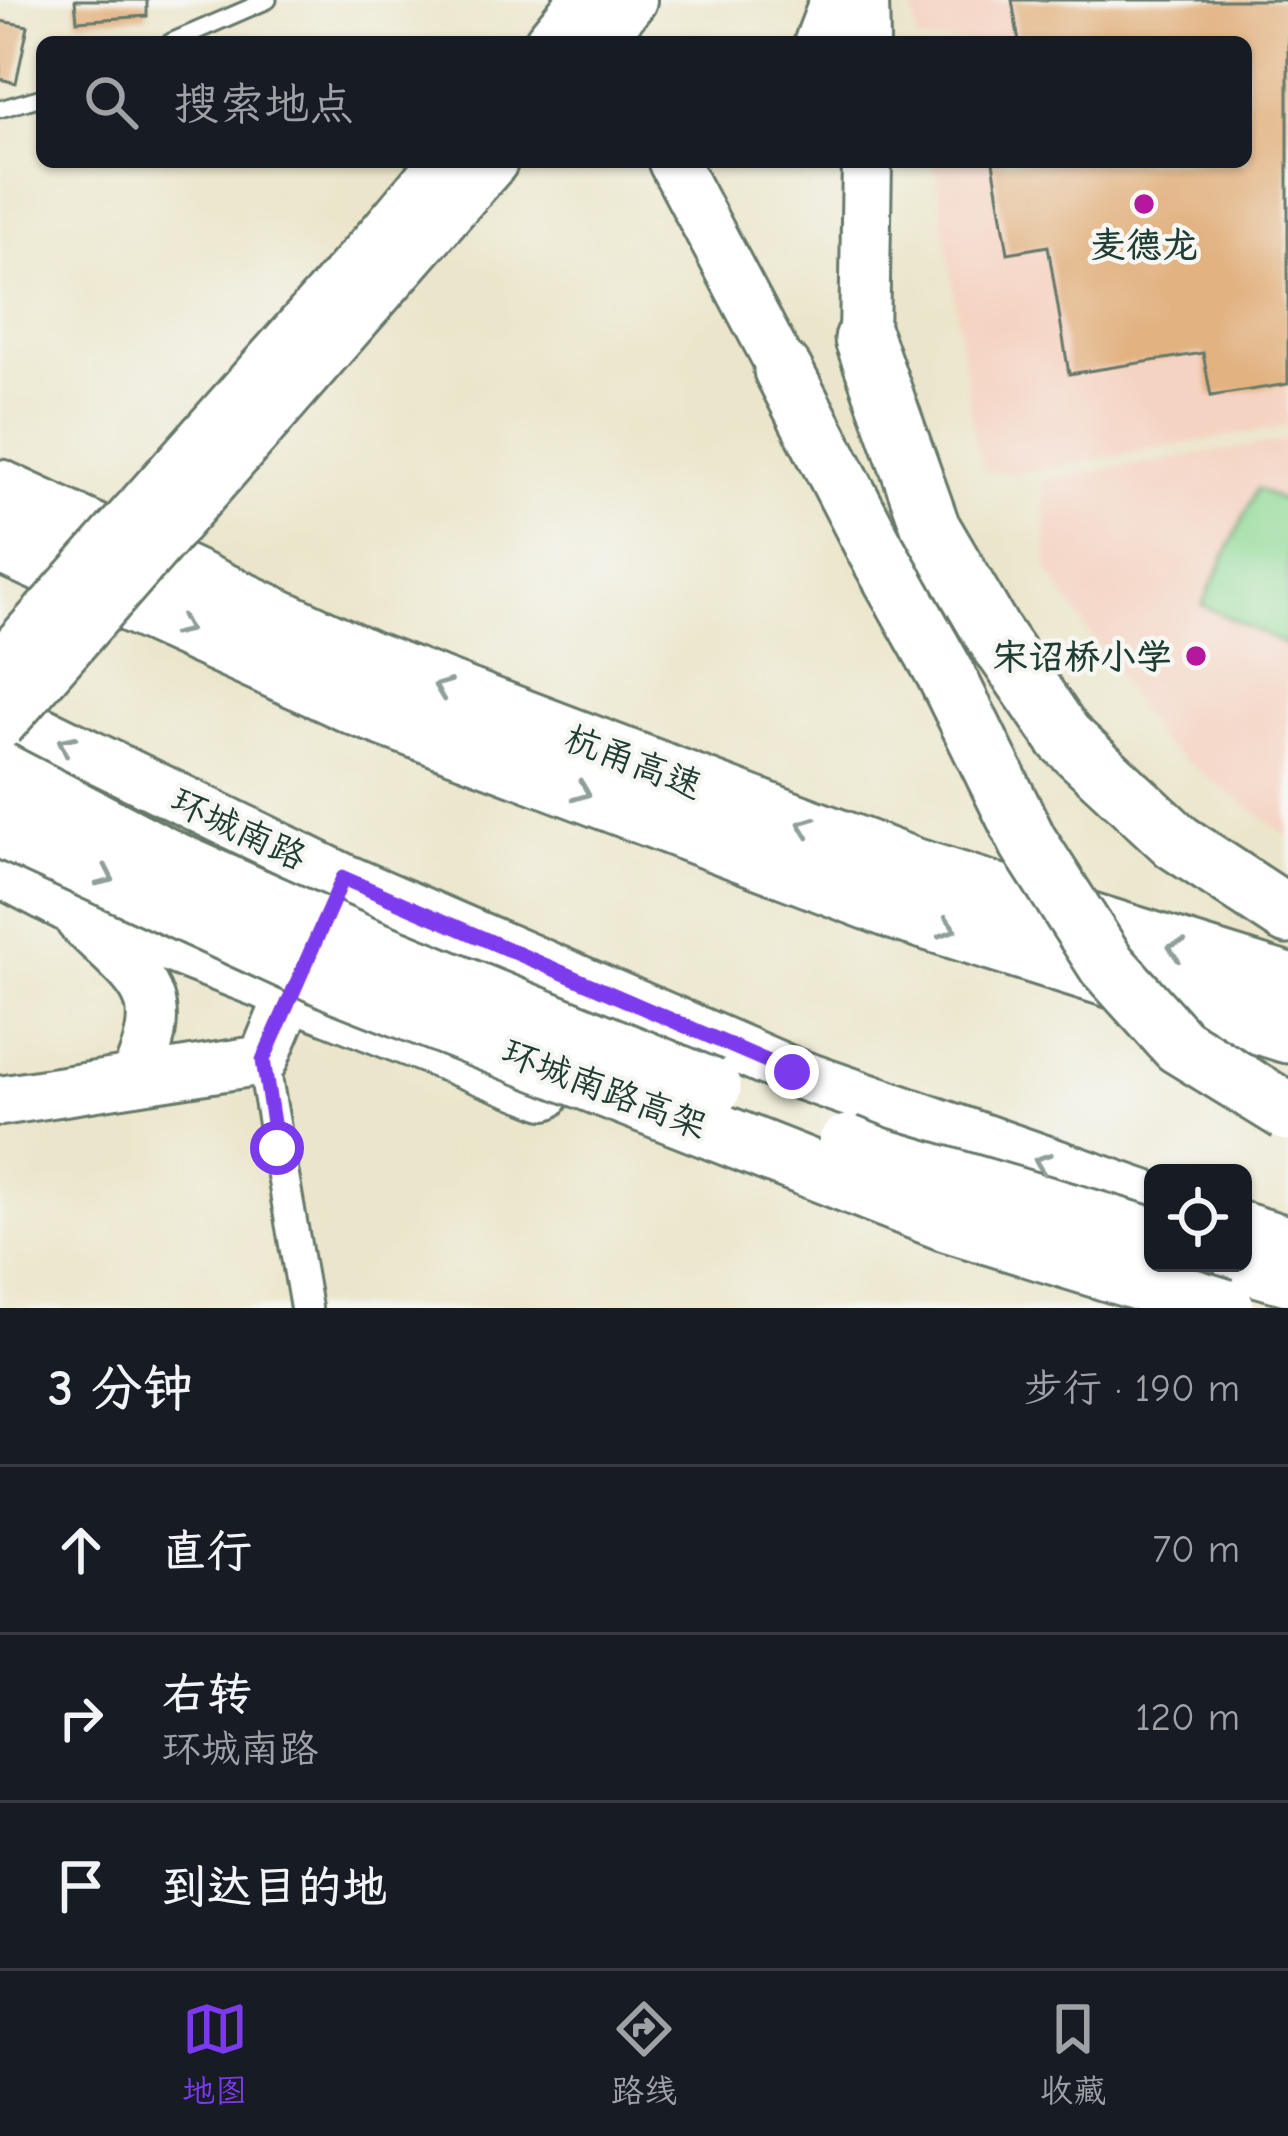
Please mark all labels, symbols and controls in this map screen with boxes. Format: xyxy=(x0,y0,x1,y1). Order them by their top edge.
search box xyxy=(36,36,1252,168)
icon: search xyxy=(78,69,144,135)
text: 搜索地点 xyxy=(174,78,354,130)
marker: 麦德龙 xyxy=(1131,191,1157,217)
place label: 麦德龙 xyxy=(1090,225,1198,266)
one-way arrow xyxy=(171,613,192,636)
place label: 宋诏桥小学 xyxy=(992,637,1172,678)
marker: 宋诏桥小学 xyxy=(1183,643,1209,669)
one-way arrow xyxy=(432,677,453,702)
street label: 杭甬高速 xyxy=(559,717,708,807)
one-way arrow xyxy=(57,735,78,759)
one-way arrow xyxy=(570,777,591,802)
street label: 环城南路 xyxy=(164,780,312,878)
one-way arrow xyxy=(797,816,818,840)
one-way arrow xyxy=(94,862,115,886)
one-way arrow xyxy=(937,913,958,938)
one-way arrow xyxy=(1166,938,1187,963)
street label: 环城南路高架 xyxy=(496,1032,713,1147)
route end xyxy=(765,1045,819,1099)
route start xyxy=(250,1121,304,1175)
one-way arrow xyxy=(1033,1152,1054,1176)
map controls xyxy=(1144,1164,1252,1272)
button: locate xyxy=(1144,1164,1252,1272)
text: 3 分钟 xyxy=(48,1359,193,1418)
text: 步行 · 190 m xyxy=(1024,1366,1240,1411)
icon: ahead xyxy=(48,1517,114,1583)
text: 直行 xyxy=(162,1525,252,1577)
text: 70 m xyxy=(1153,1527,1240,1572)
text: 右转 xyxy=(162,1668,252,1720)
icon: right xyxy=(48,1685,114,1751)
text: 120 m xyxy=(1135,1695,1240,1740)
text: 环城南路 xyxy=(162,1727,318,1772)
icon: arrive xyxy=(48,1853,114,1919)
text: 到达目的地 xyxy=(162,1861,387,1913)
tab: 地图 xyxy=(182,1996,248,2111)
tab: 路线 xyxy=(611,1996,677,2111)
tab: 收藏 xyxy=(1040,1996,1106,2111)

